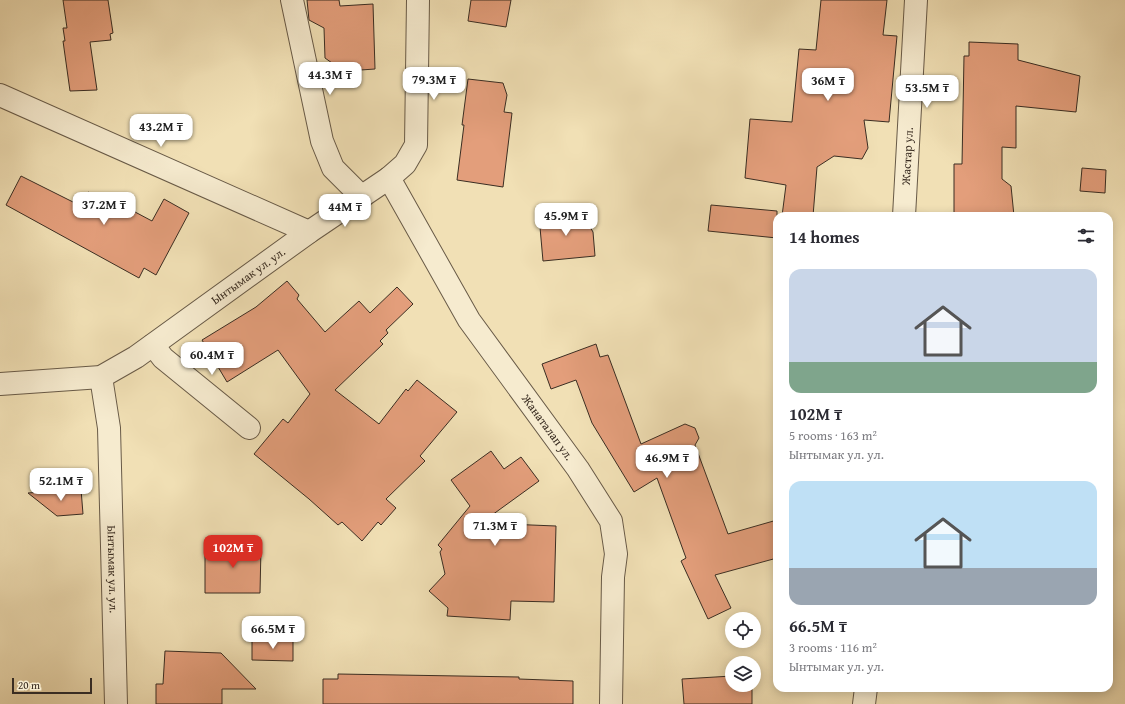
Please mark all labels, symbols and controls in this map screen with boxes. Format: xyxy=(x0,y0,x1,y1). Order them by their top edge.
pin: 44.3M ₸ xyxy=(293,62,367,96)
text: 44.3M ₸ xyxy=(308,65,352,84)
pin: 79.3M ₸ xyxy=(397,67,471,101)
pin: 36M ₸ xyxy=(800,68,856,102)
text: 79.3M ₸ xyxy=(412,70,456,89)
text: 36M ₸ xyxy=(811,71,845,90)
pin: 53.5M ₸ xyxy=(890,75,964,109)
text: 53.5M ₸ xyxy=(905,78,949,97)
pin: 43.2M ₸ xyxy=(124,114,198,148)
text: 43.2M ₸ xyxy=(139,117,183,136)
street label: Жастар ул. xyxy=(897,127,917,186)
pin: 37.2M ₸ xyxy=(67,192,141,226)
pin: 44M ₸ xyxy=(317,194,373,228)
text: 37.2M ₸ xyxy=(82,195,126,214)
text: 44M ₸ xyxy=(328,197,362,216)
pin: 45.9M ₸ xyxy=(529,203,603,237)
text: 45.9M ₸ xyxy=(544,206,588,225)
text: 14 homes xyxy=(789,224,860,249)
icon: filters xyxy=(1075,225,1097,247)
street label: Ынтымак ул. ул. xyxy=(207,243,288,308)
icon: home xyxy=(907,295,979,367)
pin: 60.4M ₸ xyxy=(175,342,249,376)
text: 60.4M ₸ xyxy=(190,345,234,364)
street label: Жанаталап ул. xyxy=(517,390,578,464)
text: 102M ₸ xyxy=(789,401,843,426)
text: 5 rooms · 163 m² xyxy=(789,426,877,445)
pin: 46.9M ₸ xyxy=(630,445,704,479)
text: Ынтымак ул. ул. xyxy=(789,445,884,464)
text: 46.9M ₸ xyxy=(645,448,689,467)
pin: 52.1M ₸ xyxy=(24,468,98,502)
text: 52.1M ₸ xyxy=(39,471,83,490)
icon: home xyxy=(907,507,979,579)
pin: 71.3M ₸ xyxy=(458,513,532,547)
text: 71.3M ₸ xyxy=(473,516,517,535)
street label: Ынтымак ул. ул. xyxy=(103,525,123,613)
pin: 102M ₸ xyxy=(200,535,266,569)
text: 102M ₸ xyxy=(213,538,253,557)
map controls xyxy=(725,612,761,692)
button: locate xyxy=(725,612,761,648)
text: 66.5M ₸ xyxy=(789,613,847,638)
pin: 66.5M ₸ xyxy=(236,616,310,650)
text: 66.5M ₸ xyxy=(251,619,295,638)
text: 3 rooms · 116 m² xyxy=(789,638,877,657)
button: layers xyxy=(725,656,761,692)
text: Ынтымак ул. ул. xyxy=(789,657,884,676)
scale bar xyxy=(12,676,92,695)
text: 20 m xyxy=(18,677,40,693)

